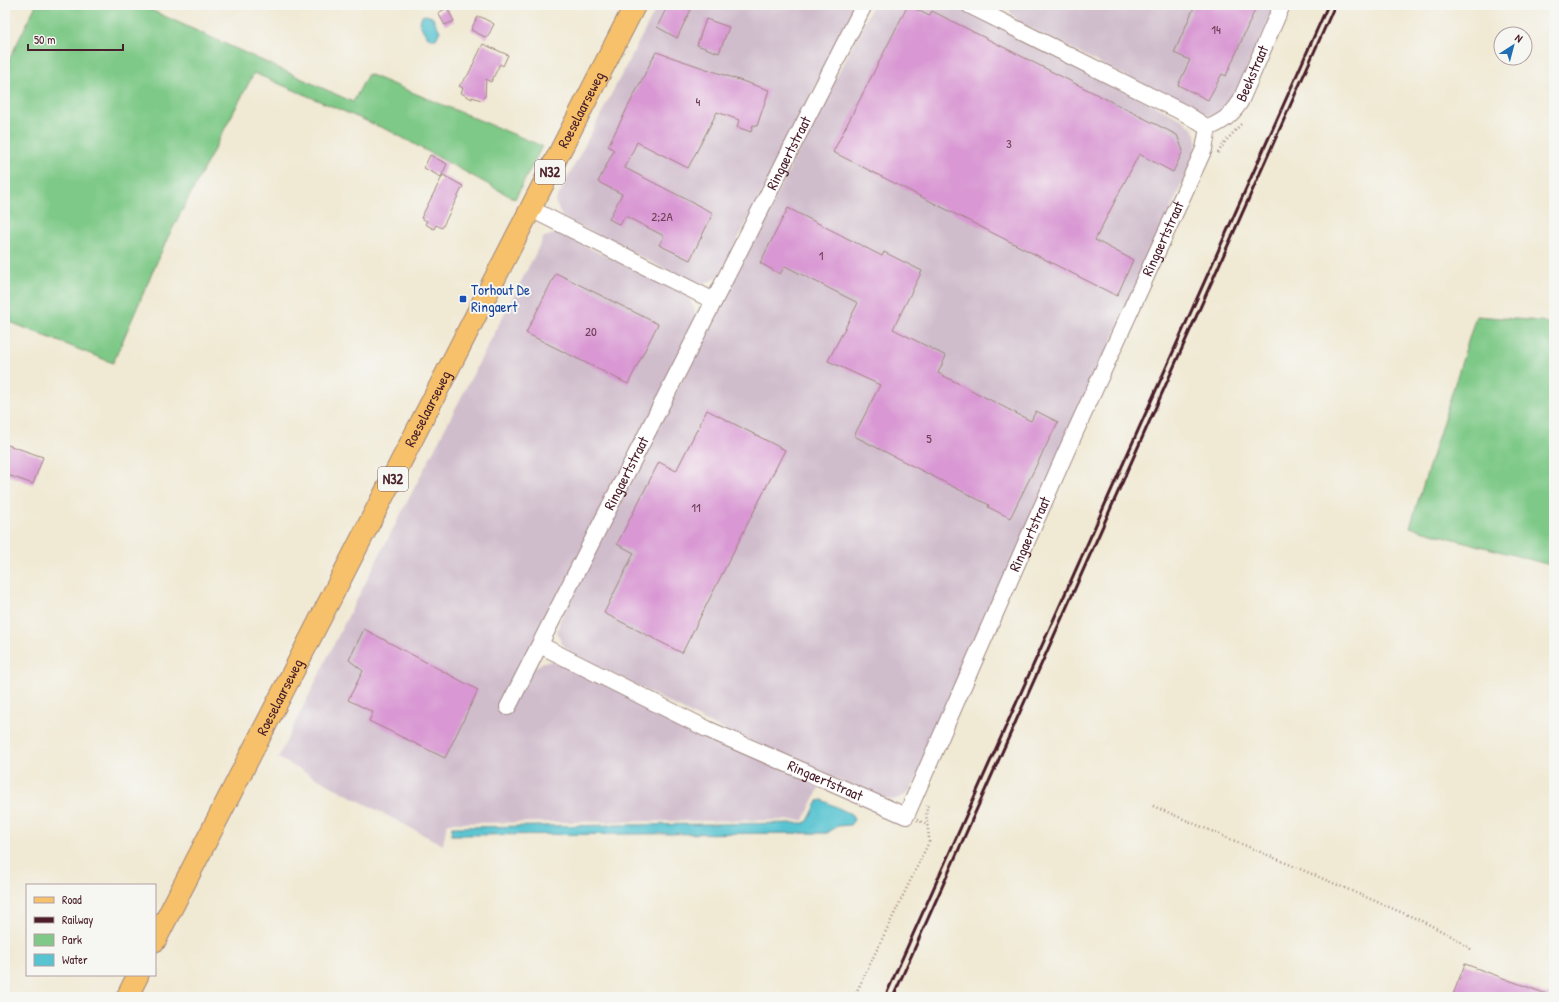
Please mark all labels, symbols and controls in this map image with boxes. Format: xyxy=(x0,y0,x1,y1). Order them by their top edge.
house number: 14 xyxy=(1211,20,1221,38)
scale bar xyxy=(28,26,123,52)
north arrow xyxy=(1493,26,1533,66)
text: 50 m xyxy=(34,31,55,48)
text: N xyxy=(1512,31,1525,45)
street label: Beekstraat xyxy=(1230,41,1274,105)
street label: Roeselaarseweg xyxy=(552,67,609,152)
house number: 4 xyxy=(696,92,701,110)
street label: Ringaertstraat xyxy=(761,112,816,193)
house number: 3 xyxy=(1006,134,1012,152)
road number: N32 xyxy=(535,160,565,184)
street label: Ringaertstraat xyxy=(1136,197,1189,279)
house number: 2;2A xyxy=(651,207,673,225)
house number: 1 xyxy=(819,246,824,264)
place label: Torhout De Ringaert xyxy=(471,279,530,317)
marker: Torhout De Ringaert xyxy=(458,294,468,304)
house number: 20 xyxy=(585,322,597,340)
street label: Roeselaarseweg xyxy=(399,366,456,451)
house number: 5 xyxy=(926,429,932,447)
street label: Ringaertstraat xyxy=(599,432,654,514)
road number: N32 xyxy=(378,467,408,491)
street label: Ringaertstraat xyxy=(1004,492,1056,575)
house number: 11 xyxy=(691,498,701,516)
street label: Roeselaarseweg xyxy=(251,655,308,739)
street label: Ringaertstraat xyxy=(785,755,867,806)
legend xyxy=(26,884,156,976)
text: Road xyxy=(62,891,82,908)
text: Railway xyxy=(62,911,93,928)
text: Park xyxy=(62,931,82,948)
text: Water xyxy=(62,951,88,968)

